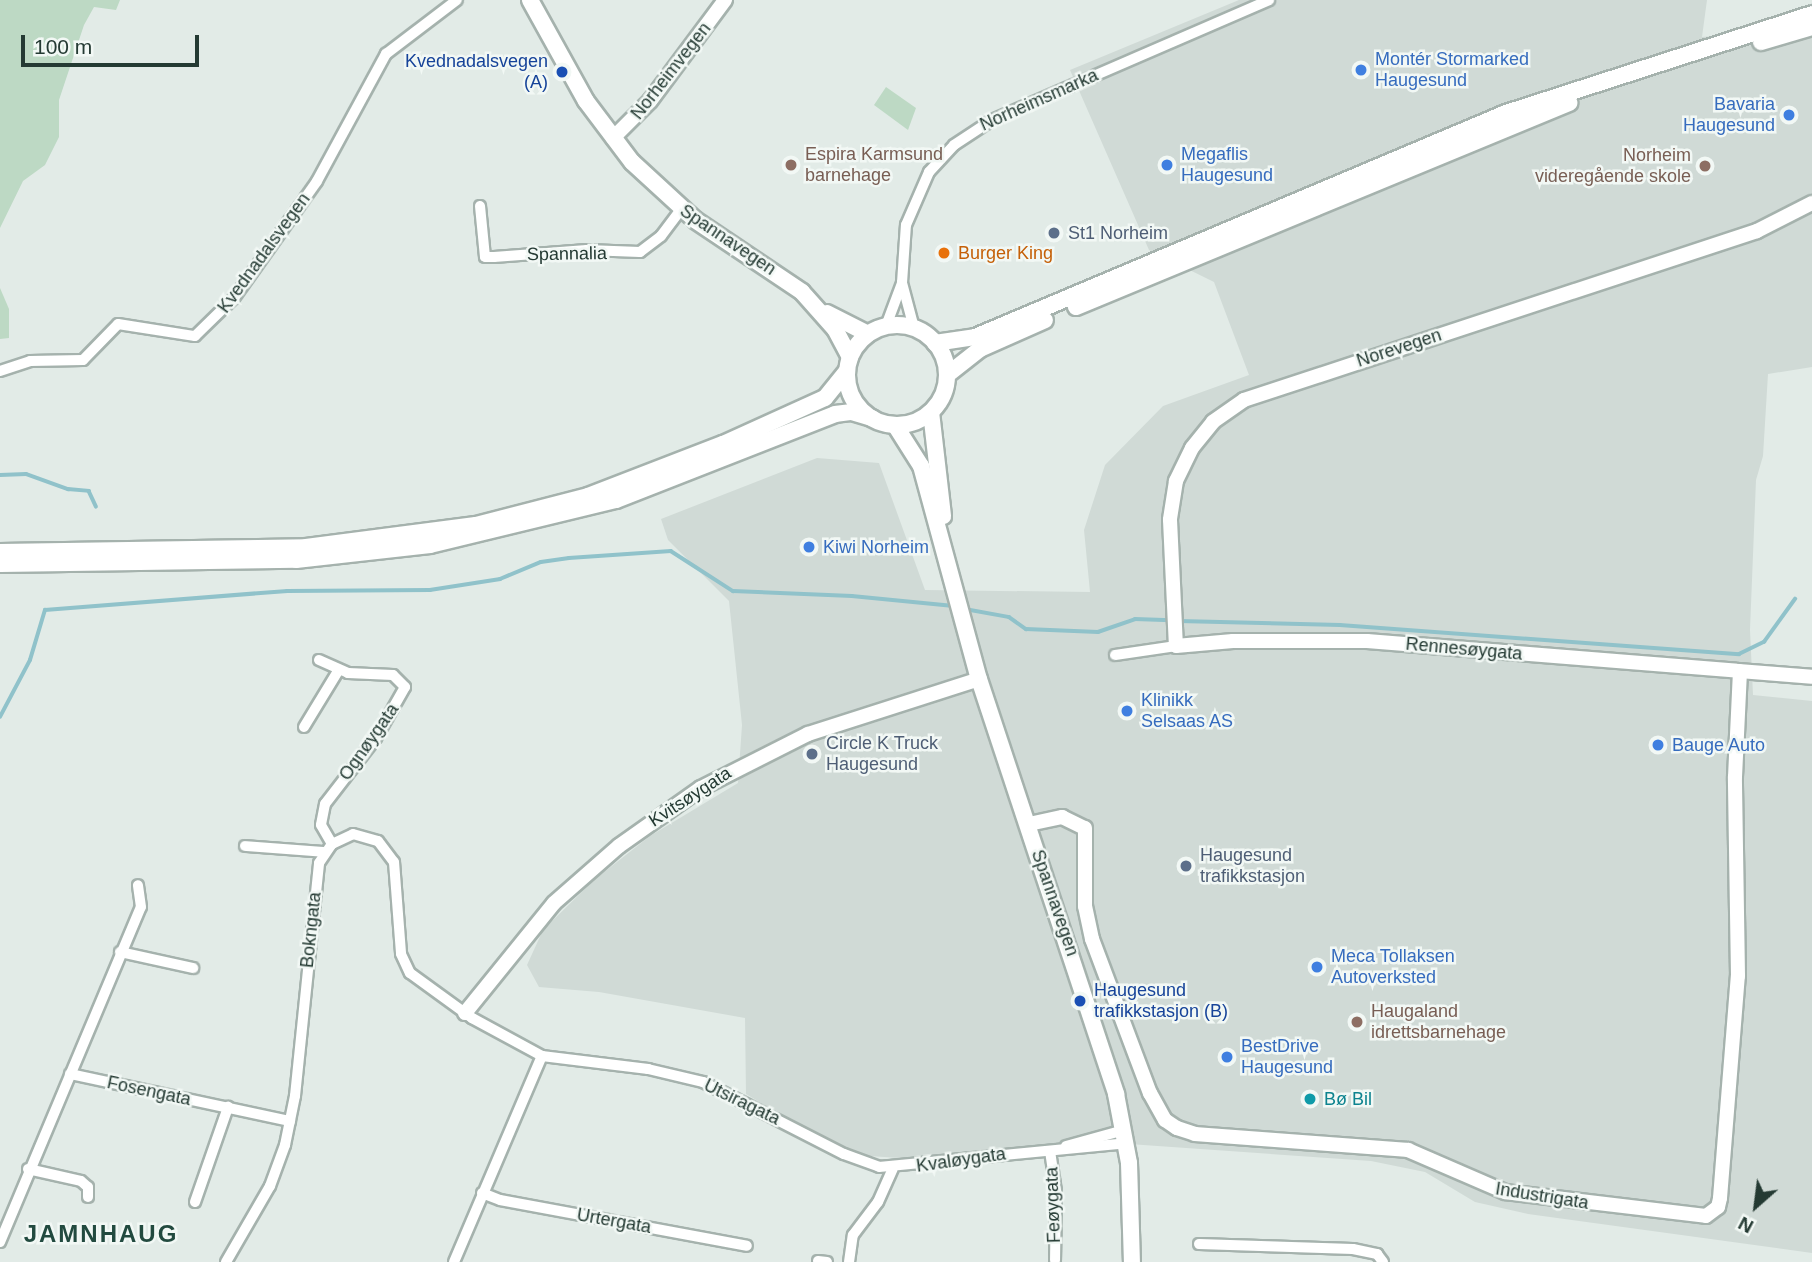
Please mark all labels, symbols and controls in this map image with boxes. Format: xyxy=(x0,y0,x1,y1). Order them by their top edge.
street label: Norheimvegen xyxy=(626,18,716,124)
scale bar xyxy=(24,21,203,65)
text: 100 m xyxy=(34,35,92,58)
place label: Montér Stormarked Haugesund xyxy=(1375,49,1529,92)
place label: Kvednadalsvegen (A) xyxy=(405,51,548,94)
marker: Montér Stormarked Haugesund xyxy=(1353,62,1369,78)
marker: Kvednadalsvegen (A) xyxy=(554,64,570,80)
street label: Norheimsmarka xyxy=(977,64,1101,136)
place label: Bavaria Haugesund xyxy=(1683,94,1775,136)
marker: Bavaria Haugesund xyxy=(1781,107,1797,123)
place label: Espira Karmsund barnehage xyxy=(805,144,943,186)
place label: Megaflis Haugesund xyxy=(1181,144,1273,186)
place label: Norheim videregående skole xyxy=(1535,145,1691,188)
marker: Espira Karmsund barnehage xyxy=(783,157,799,173)
marker: Megaflis Haugesund xyxy=(1159,157,1175,173)
marker: Norheim videregående skole xyxy=(1697,158,1713,174)
street label: Kvednadalsvegen xyxy=(213,189,315,317)
street label: Spannavegen xyxy=(676,200,780,280)
place label: St1 Norheim xyxy=(1068,222,1168,244)
marker: St1 Norheim xyxy=(1046,225,1062,241)
place label: Burger King xyxy=(958,242,1053,264)
street label: Spannalia xyxy=(527,243,607,265)
marker: Burger King xyxy=(936,245,952,261)
street label: Norevegen xyxy=(1354,324,1444,372)
place label: Kiwi Norheim xyxy=(823,536,929,558)
marker: Kiwi Norheim xyxy=(801,539,817,555)
street label: Rennesøygata xyxy=(1405,633,1523,665)
place label: Klinikk Selsaas AS xyxy=(1141,690,1234,732)
street label: Ognøygata xyxy=(335,699,403,785)
marker: Klinikk Selsaas AS xyxy=(1119,703,1135,719)
place label: Circle K Truck Haugesund xyxy=(826,733,938,776)
place label: Bauge Auto xyxy=(1672,734,1766,756)
marker: Bauge Auto xyxy=(1650,737,1666,753)
marker: Circle K Truck Haugesund xyxy=(804,746,820,762)
street label: Kvitsøygata xyxy=(645,762,735,832)
place label: Haugesund trafikkstasjon xyxy=(1200,845,1305,888)
street label: Spannavegen xyxy=(1027,847,1083,959)
marker: Haugesund trafikkstasjon xyxy=(1178,858,1194,874)
street label: Bokngata xyxy=(296,891,326,969)
place label: Meca Tollaksen Autoverksted xyxy=(1331,946,1455,988)
marker: Meca Tollaksen Autoverksted xyxy=(1309,959,1325,975)
place label: Haugesund trafikkstasjon (B) xyxy=(1094,980,1228,1023)
marker: Haugesund trafikkstasjon (B) xyxy=(1072,993,1088,1009)
place label: Haugaland idrettsbarnehage xyxy=(1371,1001,1506,1044)
marker: Haugaland idrettsbarnehage xyxy=(1349,1014,1365,1030)
place label: BestDrive Haugesund xyxy=(1241,1036,1333,1078)
marker: BestDrive Haugesund xyxy=(1219,1049,1235,1065)
street label: Fosengata xyxy=(105,1072,193,1110)
street label: Utsiragata xyxy=(700,1074,784,1130)
place label: Bø Bil xyxy=(1324,1088,1372,1110)
marker: Bø Bil xyxy=(1302,1091,1318,1107)
street label: Kvaløygata xyxy=(915,1143,1007,1177)
street label: Feøygata xyxy=(1041,1167,1065,1243)
north arrow xyxy=(1721,1171,1791,1241)
street label: Industrigata xyxy=(1494,1178,1590,1214)
street label: Urtergata xyxy=(575,1204,653,1238)
text: N xyxy=(1735,1212,1757,1237)
district label: JAMNHAUG xyxy=(25,1220,177,1248)

